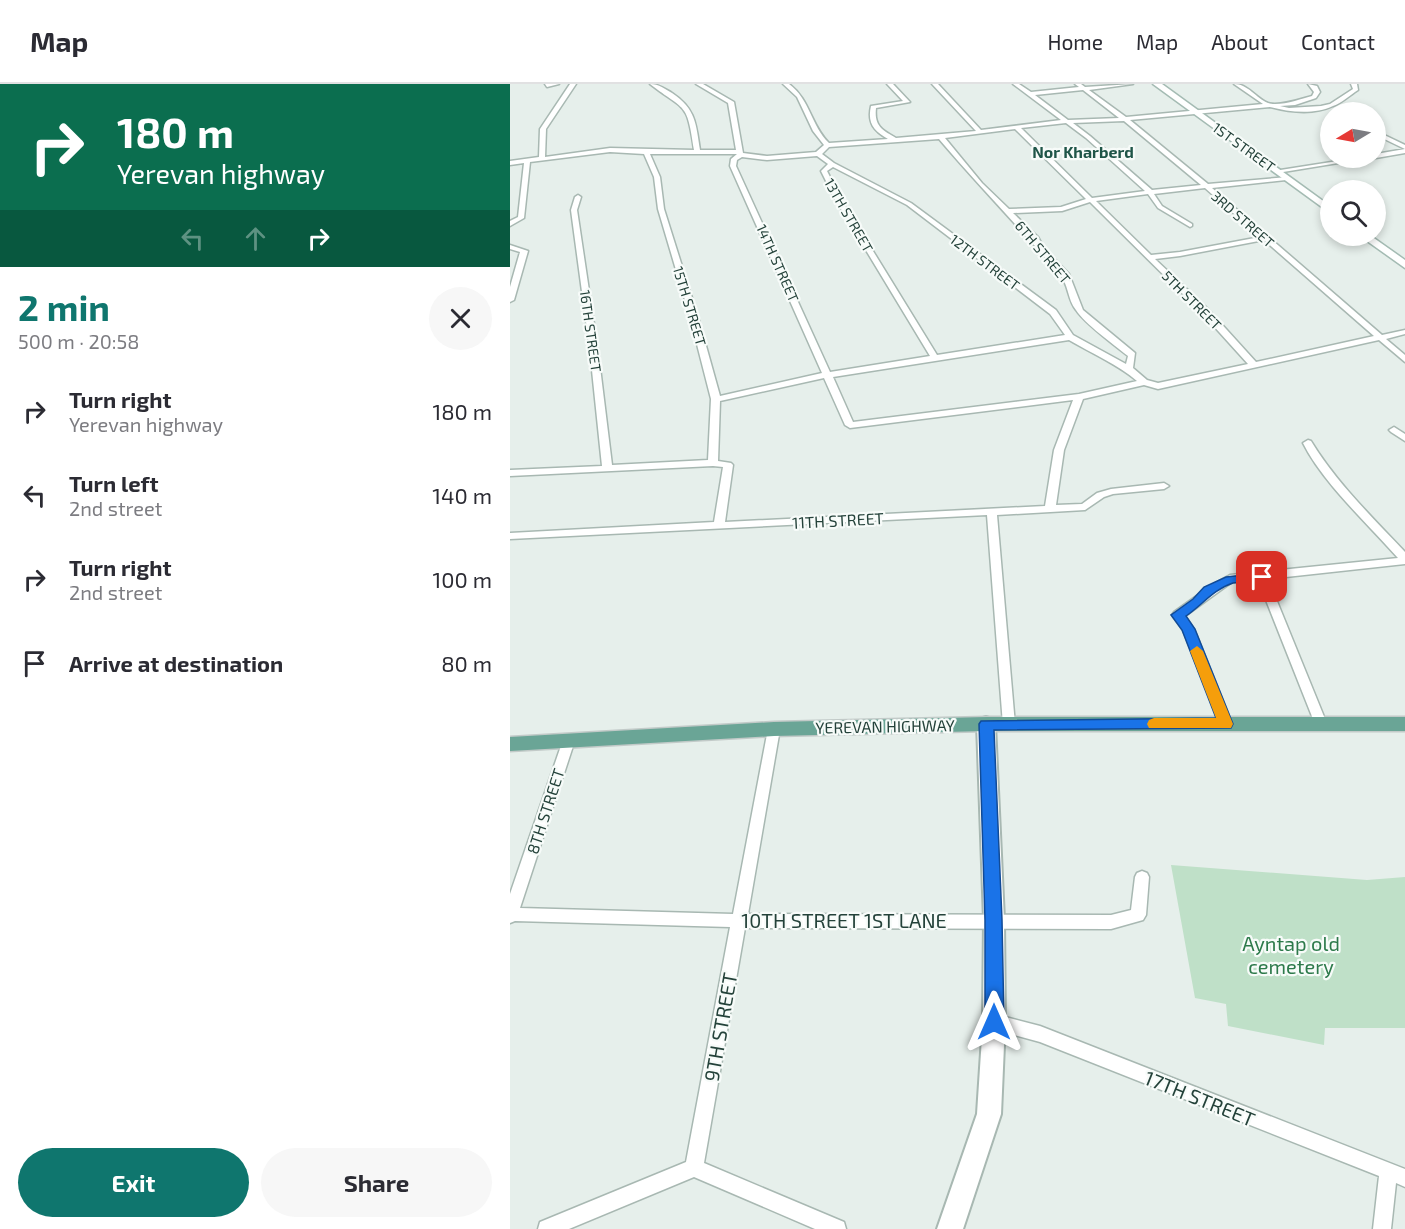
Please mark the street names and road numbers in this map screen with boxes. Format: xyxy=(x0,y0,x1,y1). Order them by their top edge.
street label: 1ST STREET xyxy=(1210,119,1278,175)
street label: 13TH STREET xyxy=(821,175,877,255)
street label: 3RD STREET xyxy=(1208,187,1278,251)
street label: 6TH STREET xyxy=(1012,217,1074,287)
street label: 14TH STREET xyxy=(753,222,803,304)
street label: 12TH STREET xyxy=(947,230,1023,294)
street label: 15TH STREET xyxy=(670,264,710,348)
street label: 5TH STREET xyxy=(1159,267,1225,333)
street label: 16TH STREET xyxy=(577,289,605,373)
street label: 11TH STREET xyxy=(792,508,884,532)
street label: YEREVAN HIGHWAY xyxy=(815,715,955,737)
street label: 8TH STREET xyxy=(522,766,568,856)
street label: 10TH STREET 1ST LANE xyxy=(741,908,947,932)
street label: 9TH STREET xyxy=(699,970,741,1083)
street label: 17TH STREET xyxy=(1141,1065,1259,1131)

